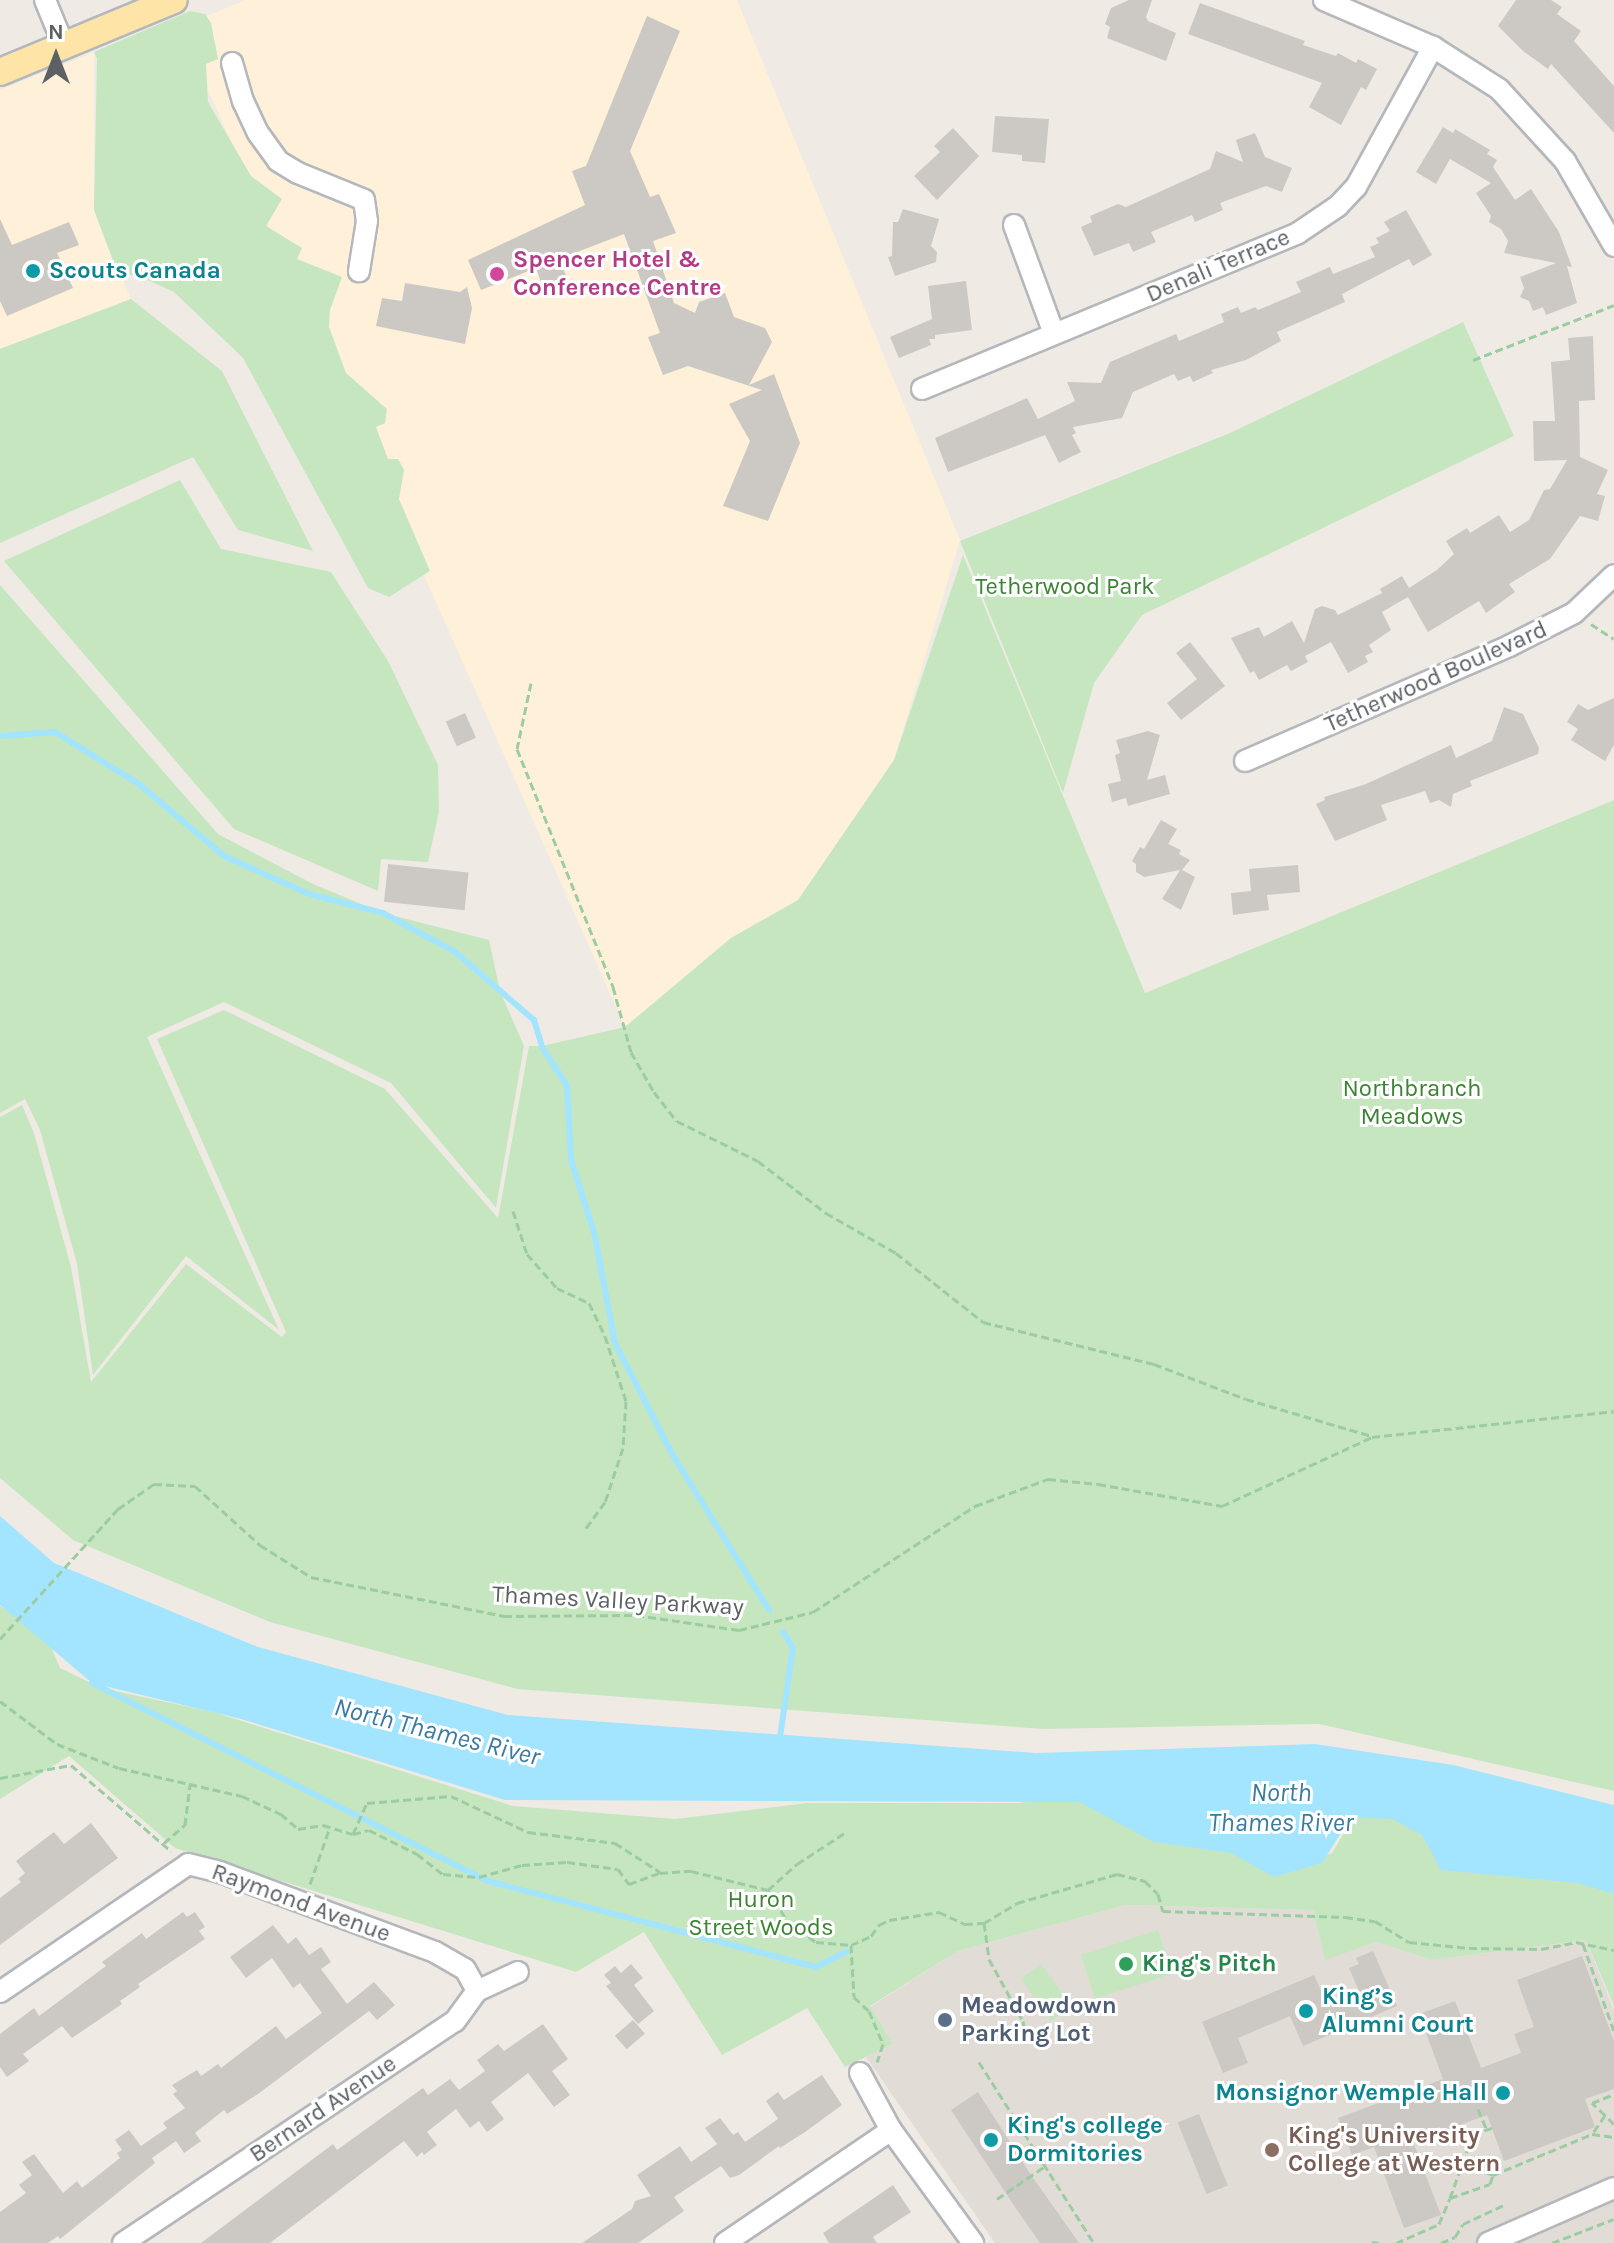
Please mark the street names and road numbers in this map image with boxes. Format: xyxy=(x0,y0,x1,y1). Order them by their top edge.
street label: Denali Terrace xyxy=(1142,223,1294,309)
street label: Tetherwood Boulevard xyxy=(1320,615,1552,739)
street label: Thames Valley Parkway xyxy=(491,1580,745,1622)
street label: Raymond Avenue xyxy=(208,1857,394,1949)
street label: Bernard Avenue xyxy=(244,2049,402,2169)

